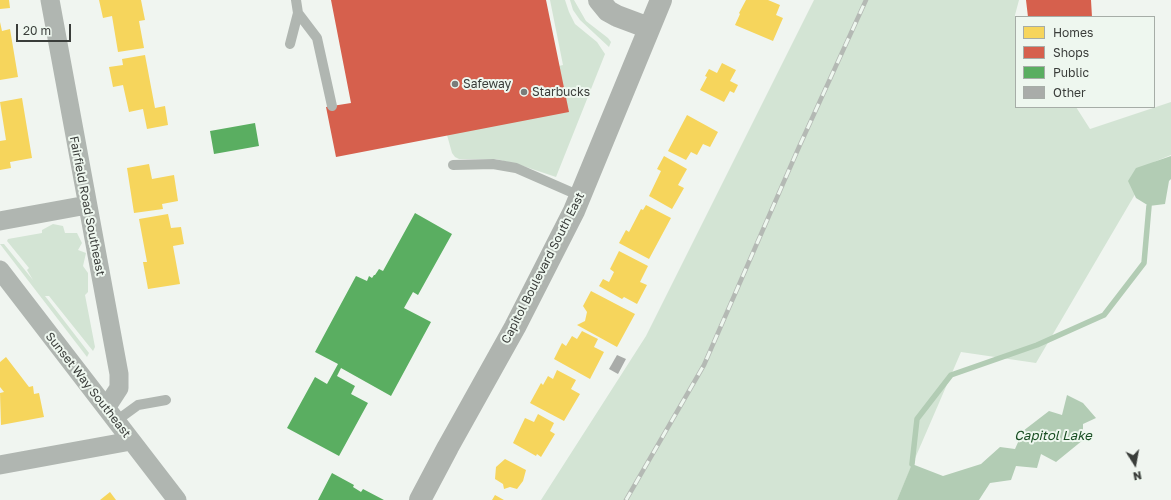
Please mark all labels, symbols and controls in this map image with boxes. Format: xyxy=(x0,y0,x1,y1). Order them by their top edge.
scale bar xyxy=(18,16,73,42)
legend xyxy=(1015,16,1155,108)
text: 20 m xyxy=(23,23,51,38)
text: Homes xyxy=(1053,25,1093,40)
text: Shops xyxy=(1053,45,1089,60)
text: Public xyxy=(1053,65,1089,80)
place label: Safeway xyxy=(463,77,511,91)
marker: Safeway xyxy=(450,79,460,89)
place label: Starbucks xyxy=(532,85,590,99)
text: Other xyxy=(1053,85,1086,100)
marker: Starbucks xyxy=(519,87,529,97)
street label: Fairfield Road Southeast xyxy=(66,135,108,277)
street label: Capitol Boulevard South East xyxy=(498,190,588,346)
street label: Sunset Way Southeast xyxy=(42,329,134,441)
water label: Capitol Lake xyxy=(1014,428,1092,444)
north arrow xyxy=(1115,444,1155,484)
text: N xyxy=(1132,469,1143,483)

